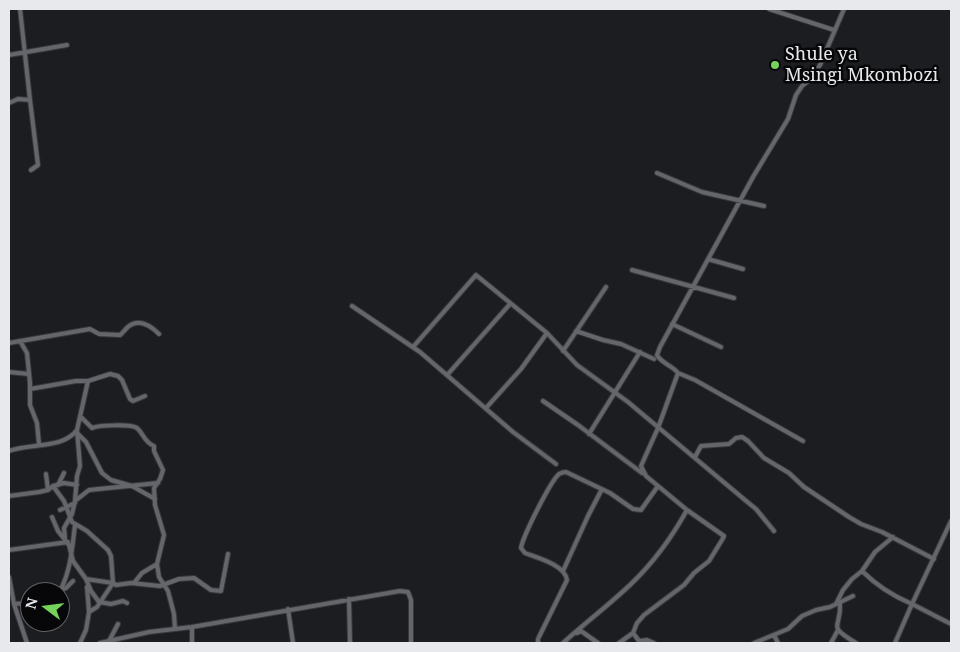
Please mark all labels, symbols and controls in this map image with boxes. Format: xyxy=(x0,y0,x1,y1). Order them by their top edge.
place label: Shule ya Msingi Mkombozi xyxy=(785,44,938,86)
marker: Shule ya Msingi Mkombozi xyxy=(769,59,781,71)
north arrow xyxy=(20,582,70,632)
text: N xyxy=(20,595,42,611)

